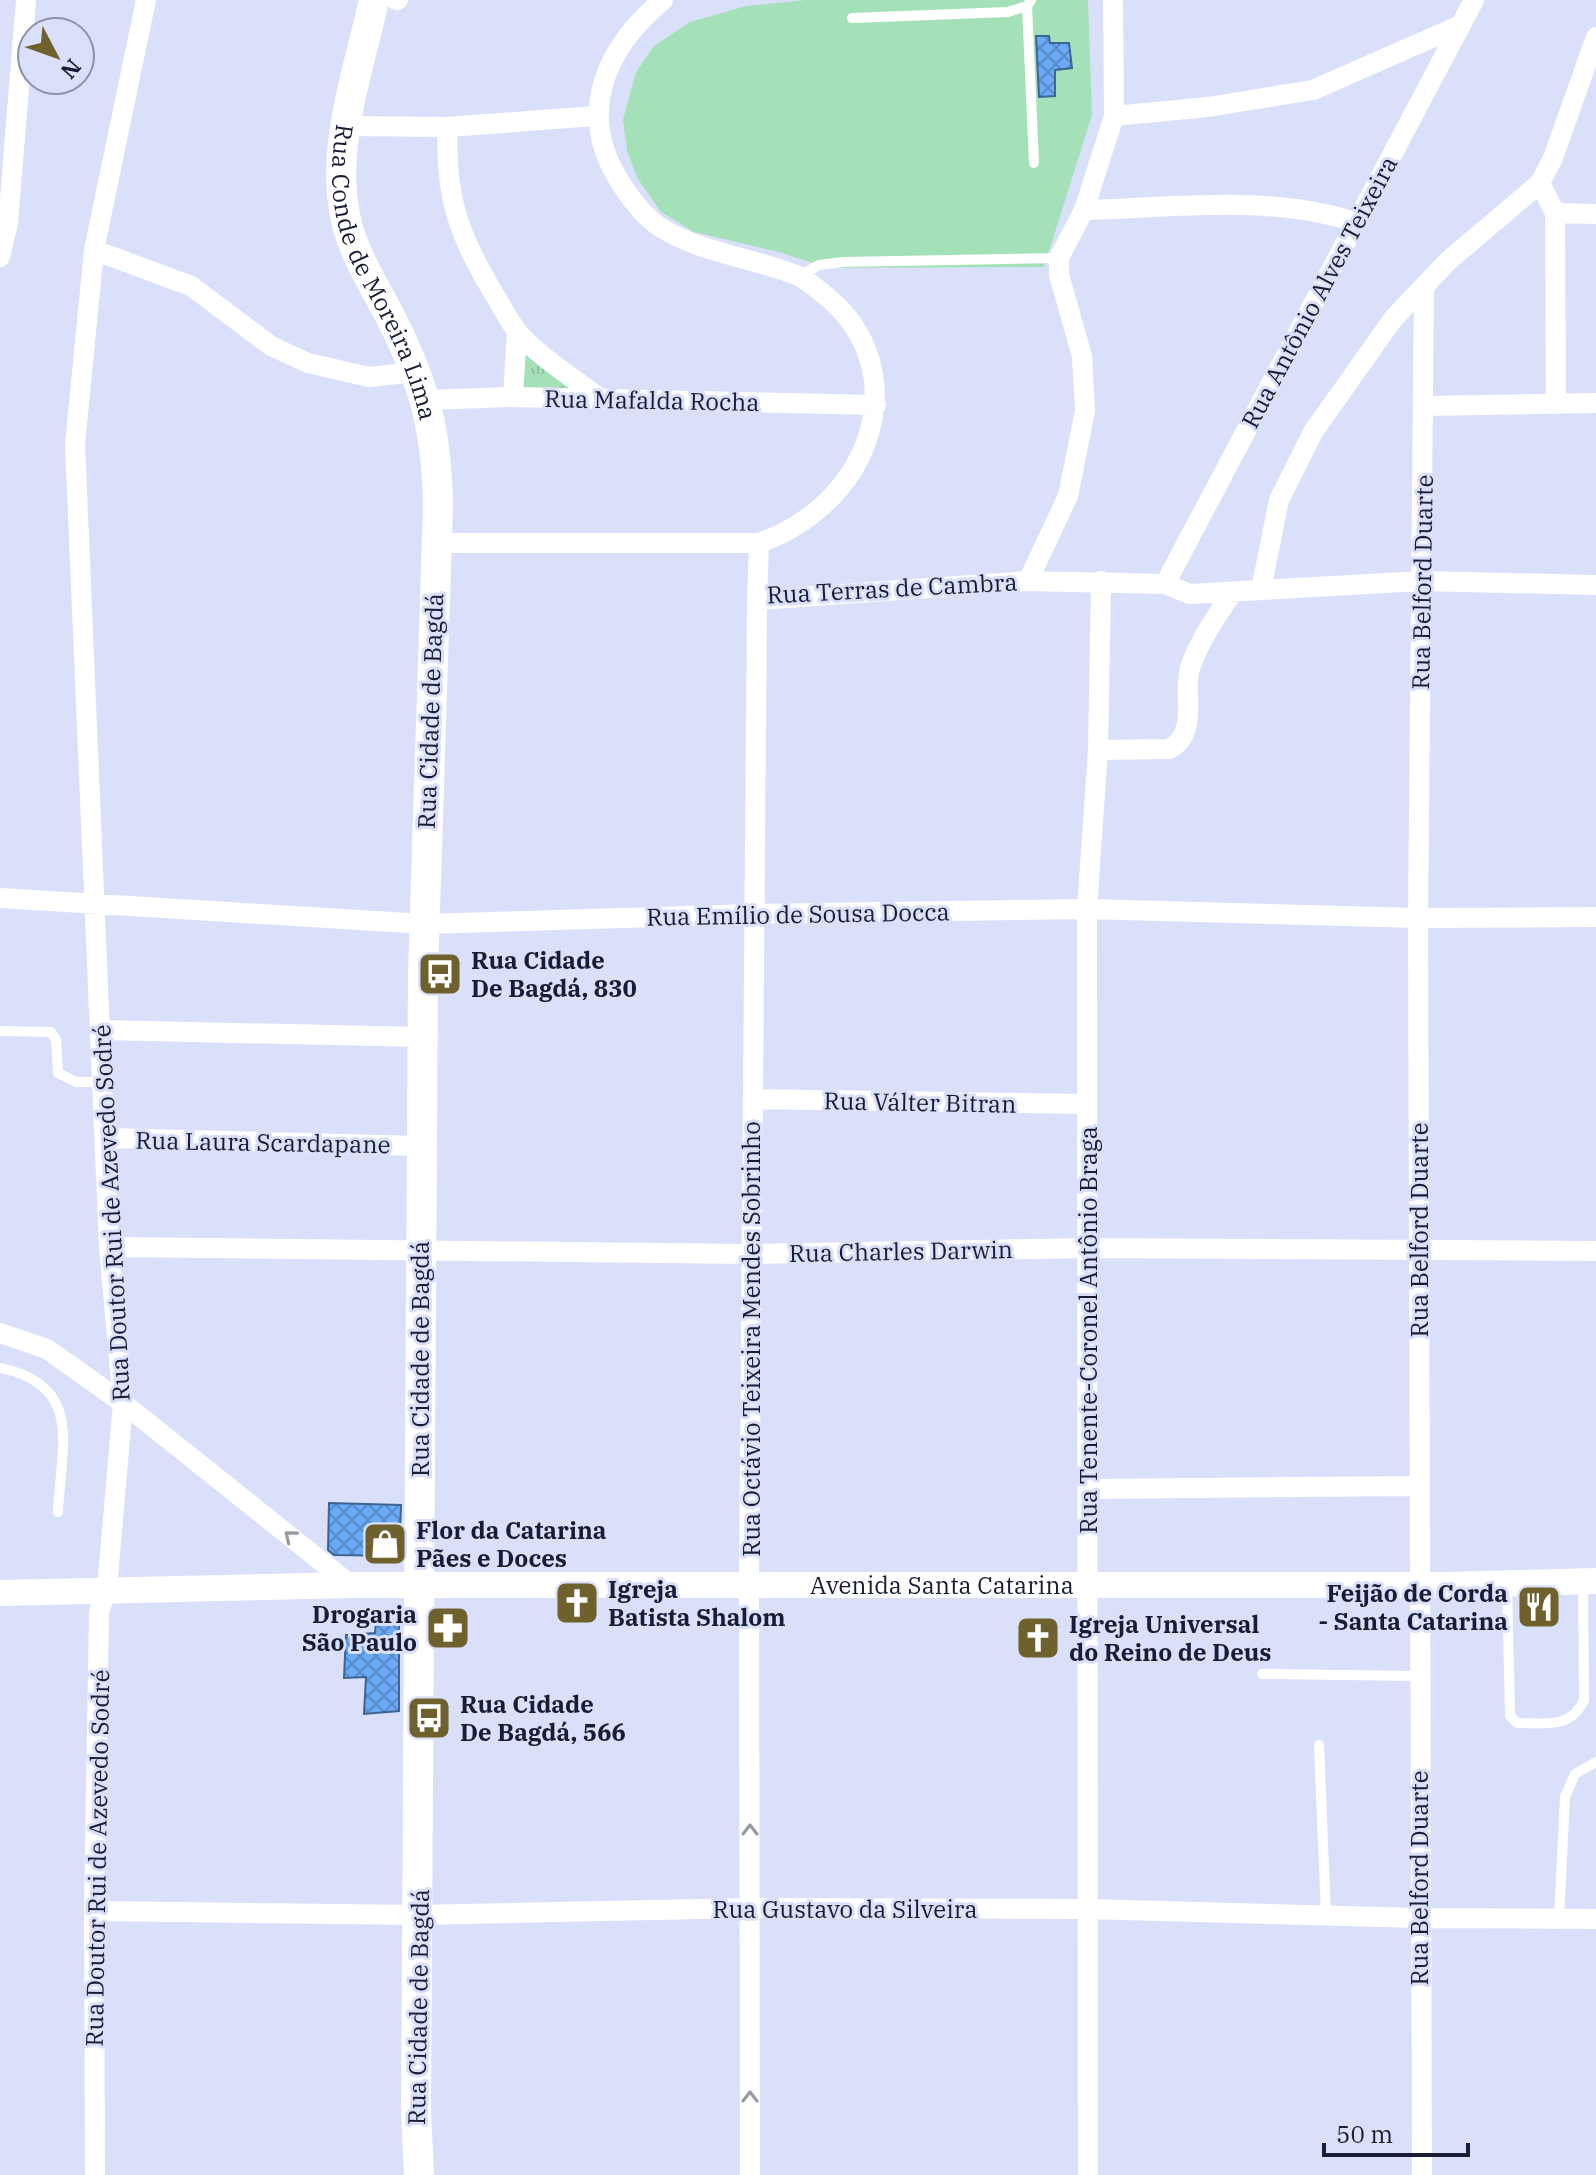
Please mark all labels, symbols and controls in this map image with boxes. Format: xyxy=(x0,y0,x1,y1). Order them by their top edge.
north arrow xyxy=(16,16,96,96)
text: N xyxy=(55,53,88,86)
street label: Rua Conde de Moreira Lima xyxy=(325,122,445,423)
street label: Rua Antônio Alves Teixeira xyxy=(1234,150,1404,434)
street label: Rua Mafalda Rocha xyxy=(544,382,760,418)
street label: Rua Belford Duarte xyxy=(1404,474,1440,690)
street label: Rua Terras de Cambra xyxy=(766,565,1018,611)
street label: Rua Cidade de Bagdá xyxy=(410,592,450,830)
street label: Rua Emílio de Sousa Docca xyxy=(646,895,950,933)
place label: Rua Cidade De Bagdá, 830 xyxy=(471,944,637,1004)
bus stop icon: Rua Cidade De Bagdá, 830 xyxy=(416,950,464,998)
street label: Rua Doutor Rui de Azevedo Sodré xyxy=(85,1024,137,1402)
street label: Rua Válter Bitran xyxy=(823,1084,1017,1120)
street label: Rua Octávio Teixeira Mendes Sobrinho xyxy=(735,1121,767,1557)
street label: Rua Belford Duarte xyxy=(1403,1122,1435,1338)
street label: Rua Laura Scardapane xyxy=(135,1124,391,1160)
street label: Rua Tenente-Coronel Antônio Braga xyxy=(1072,1126,1104,1534)
street label: Rua Charles Darwin xyxy=(789,1233,1013,1269)
street label: Rua Cidade de Bagdá xyxy=(404,1241,436,1477)
place label: Flor da Catarina Pães e Doces xyxy=(416,1514,607,1574)
shop icon: Flor da Catarina Pães e Doces xyxy=(361,1520,409,1568)
one-way arrow xyxy=(285,1531,299,1546)
street label: Avenida Santa Catarina xyxy=(810,1569,1074,1601)
place label: Igreja Batista Shalom xyxy=(608,1573,786,1633)
place label: Feijão de Corda - Santa Catarina xyxy=(1318,1577,1508,1637)
church icon: Igreja Batista Shalom xyxy=(553,1579,601,1627)
restaurant icon: Feijão de Corda - Santa Catarina xyxy=(1515,1583,1563,1631)
place label: Drogaria São Paulo xyxy=(302,1598,417,1658)
pharmacy icon: Drogaria São Paulo xyxy=(424,1604,472,1652)
place label: Igreja Universal do Reino de Deus xyxy=(1069,1608,1272,1668)
church icon: Igreja Universal do Reino de Deus xyxy=(1014,1614,1062,1662)
street label: Rua Doutor Rui de Azevedo Sodré xyxy=(78,1669,116,2047)
place label: Rua Cidade De Bagdá, 566 xyxy=(460,1688,626,1748)
bus stop icon: Rua Cidade De Bagdá, 566 xyxy=(405,1694,453,1742)
street label: Rua Belford Duarte xyxy=(1403,1770,1435,1986)
one-way arrow xyxy=(741,1823,759,1836)
street label: Rua Cidade de Bagdá xyxy=(400,1889,436,2125)
street label: Rua Gustavo da Silveira xyxy=(712,1893,978,1925)
one-way arrow xyxy=(741,2090,759,2103)
scale bar xyxy=(1324,2107,1468,2157)
text: 50 m xyxy=(1336,2118,1393,2150)

